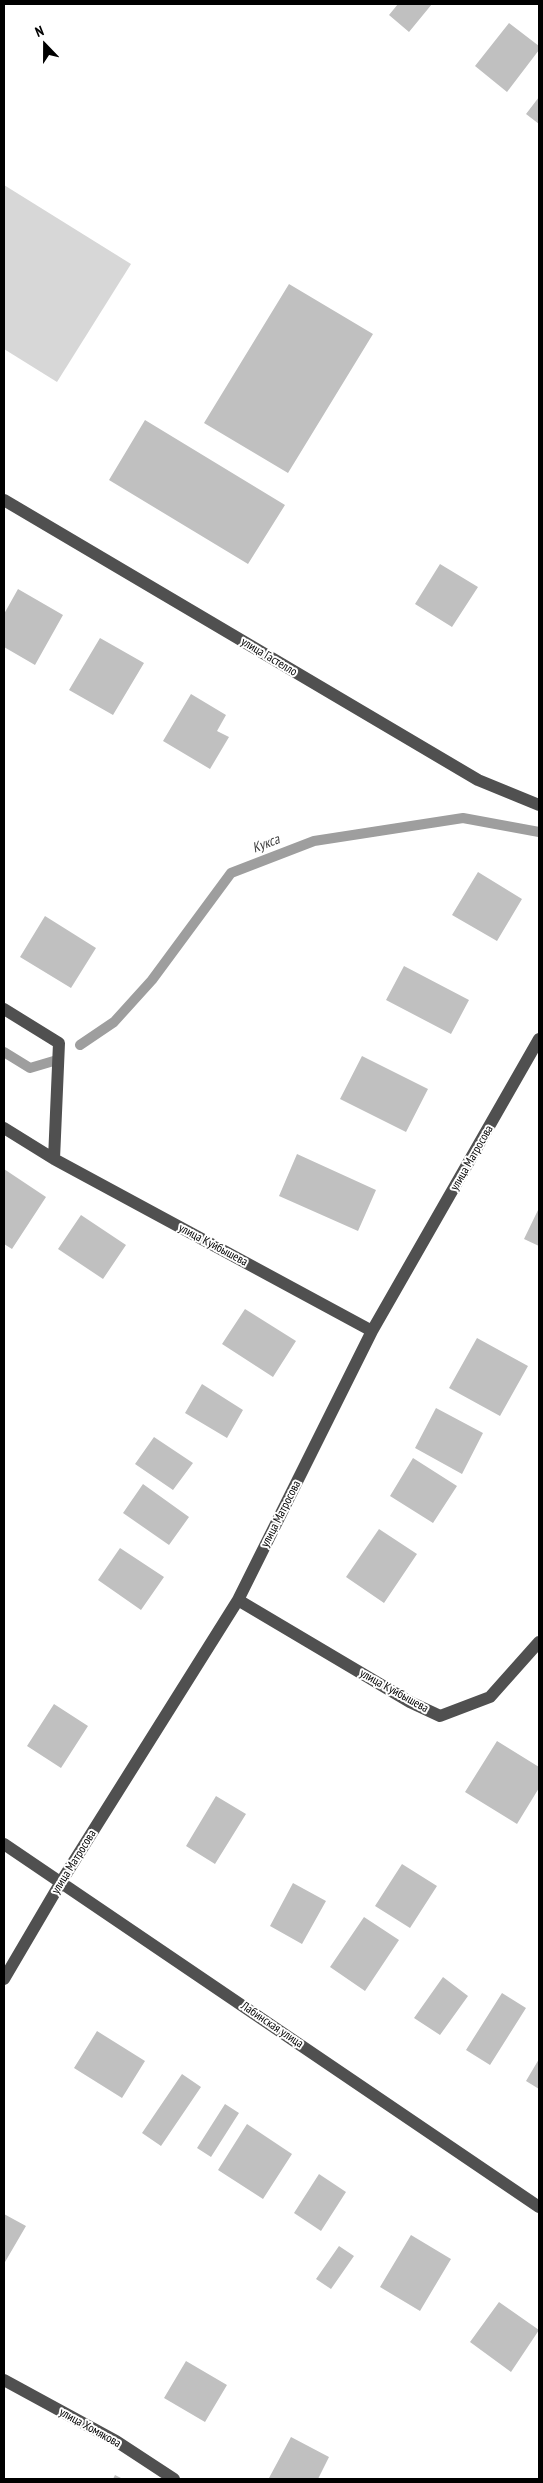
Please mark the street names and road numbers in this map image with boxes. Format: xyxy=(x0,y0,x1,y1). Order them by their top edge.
street label: улица Гастелло xyxy=(238,635,300,679)
street label: улица Матросова xyxy=(448,1123,496,1193)
street label: улица Куйбышева xyxy=(176,1221,250,1269)
street label: улица Матросова xyxy=(258,1478,304,1550)
street label: улица Куйбышева xyxy=(357,1666,431,1716)
street label: улица Матросова xyxy=(49,1827,99,1897)
street label: Лабинская улица xyxy=(238,1999,306,2051)
street label: улица Хомякова xyxy=(57,2405,123,2451)

